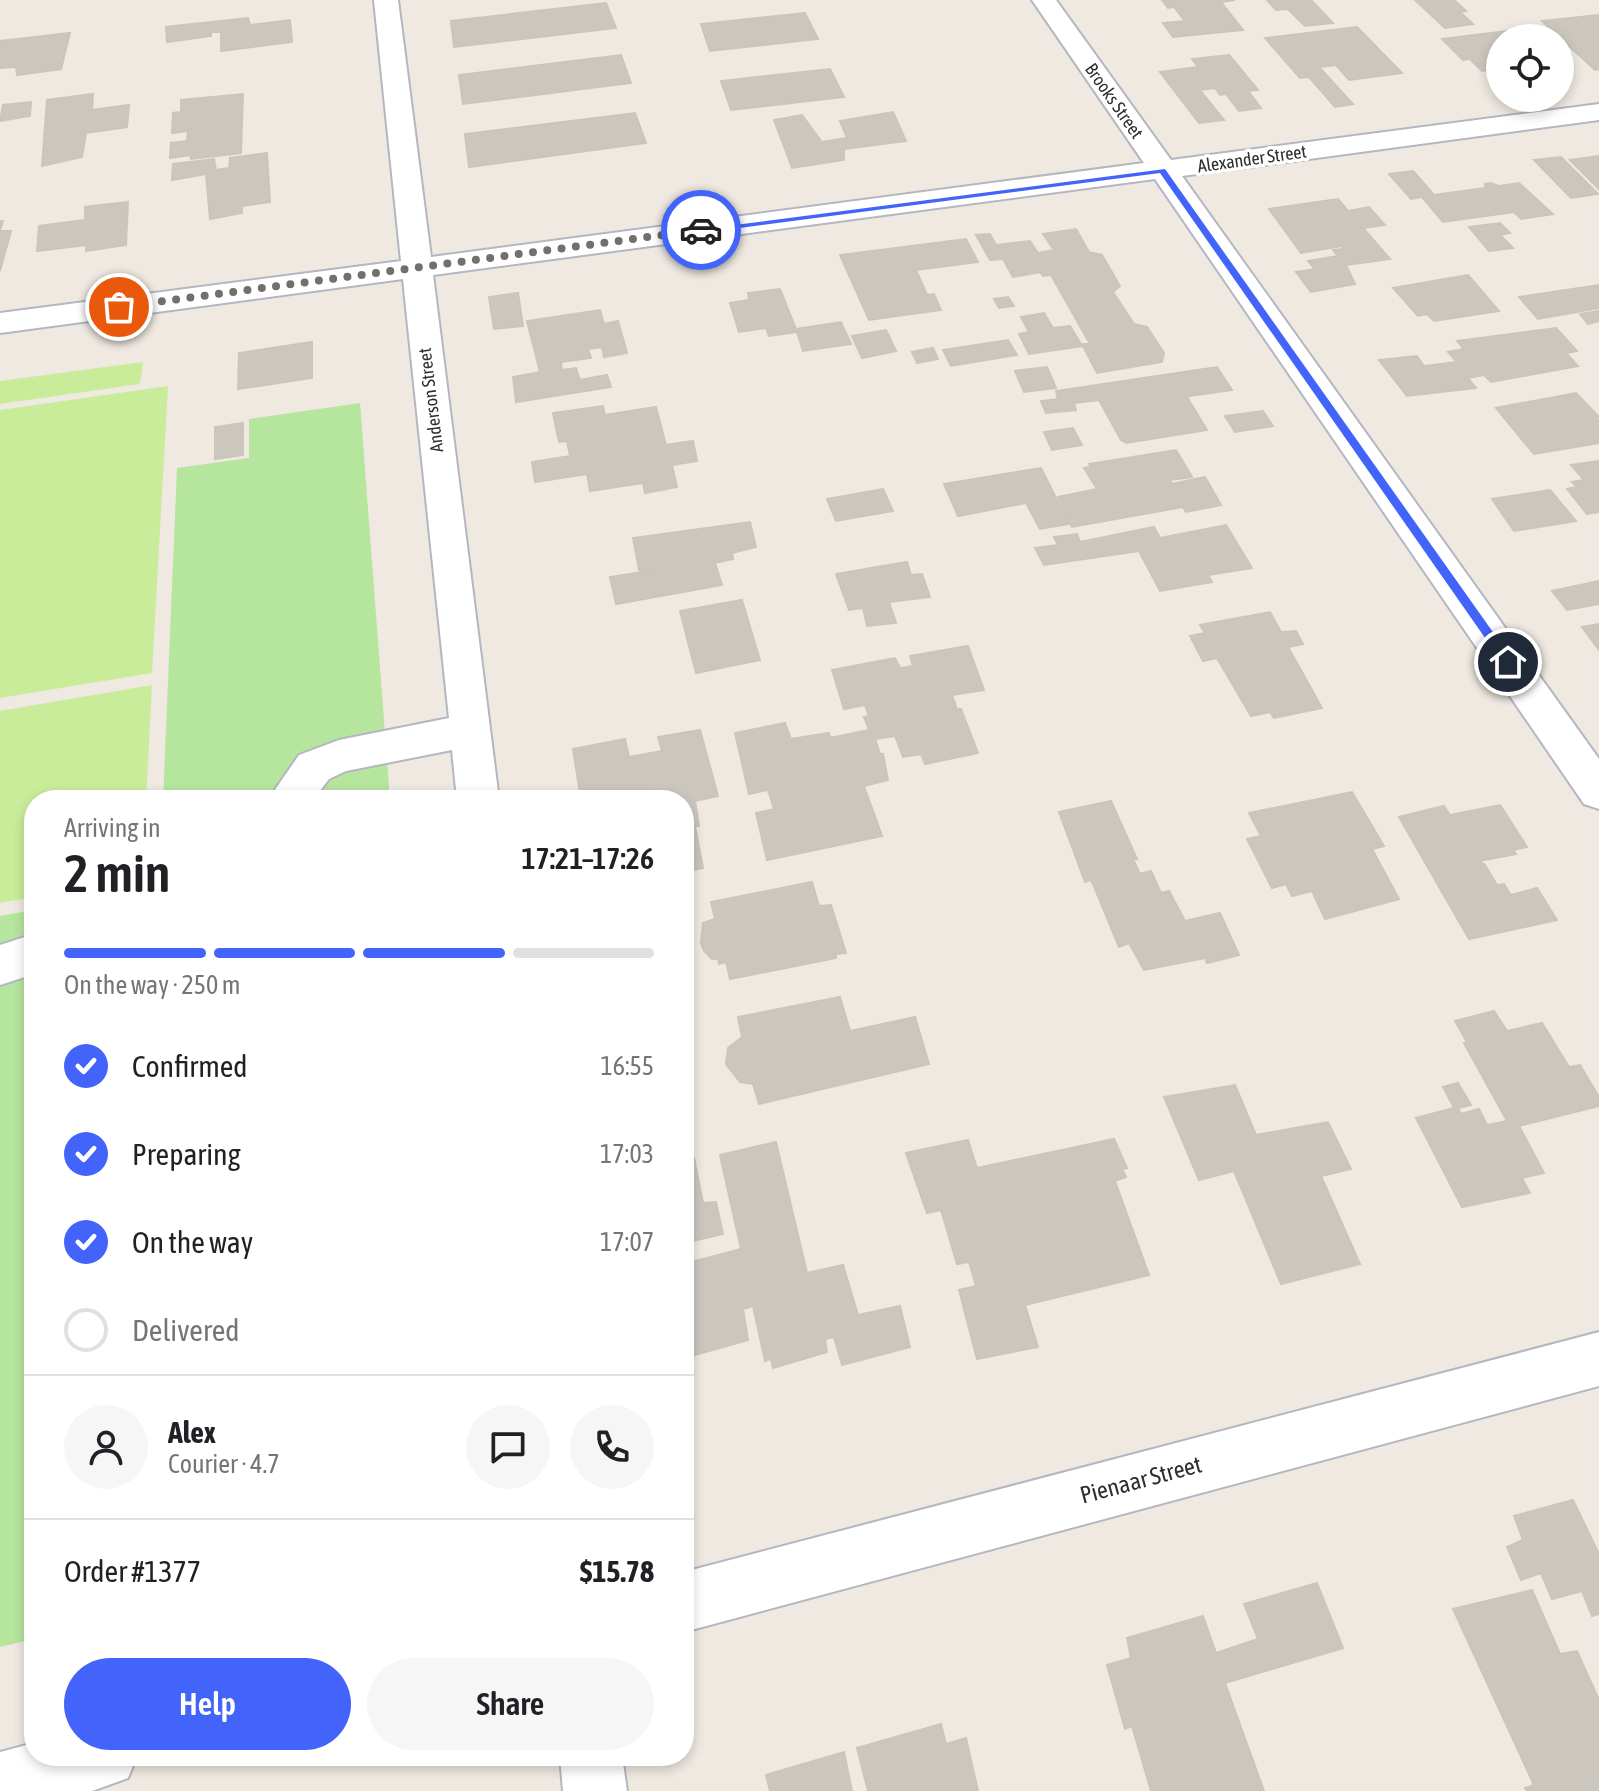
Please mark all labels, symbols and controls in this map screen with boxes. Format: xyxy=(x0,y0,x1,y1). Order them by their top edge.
map controls xyxy=(1486,24,1574,112)
button: locate xyxy=(1486,24,1574,112)
street label: Brooks Street xyxy=(1081,59,1148,142)
street label: Alexander Street xyxy=(1196,140,1308,177)
courier xyxy=(661,190,741,270)
icon: car xyxy=(679,208,723,252)
pin xyxy=(85,273,153,341)
icon: bag xyxy=(97,285,141,329)
street label: Anderson Street xyxy=(414,347,447,453)
pin xyxy=(1474,628,1542,696)
icon: home xyxy=(1486,640,1530,684)
text: Arriving in xyxy=(64,813,161,843)
text: 17:21–17:26 xyxy=(522,841,654,875)
text: 2 min xyxy=(64,843,170,903)
text: On the way · 250 m xyxy=(64,970,241,1000)
icon: check xyxy=(64,1044,108,1088)
text: Confirmed xyxy=(132,1049,247,1083)
text: 16:55 xyxy=(600,1051,654,1081)
icon: check xyxy=(64,1132,108,1176)
text: Preparing xyxy=(132,1137,241,1171)
text: 17:03 xyxy=(600,1139,654,1169)
icon: check xyxy=(64,1220,108,1264)
text: On the way xyxy=(132,1225,253,1259)
text: 17:07 xyxy=(600,1227,654,1257)
text: Delivered xyxy=(132,1313,240,1347)
button: person xyxy=(64,1405,148,1489)
button: chat xyxy=(466,1405,550,1489)
button: phone xyxy=(570,1405,654,1489)
text: Alex xyxy=(168,1415,216,1449)
text: Courier · 4.7 xyxy=(168,1449,279,1479)
street label: Pienaar Street xyxy=(1077,1450,1205,1509)
text: Order #1377 xyxy=(64,1554,201,1588)
text: $15.78 xyxy=(580,1554,654,1588)
button: Help xyxy=(64,1658,351,1750)
button: Share xyxy=(367,1658,654,1750)

